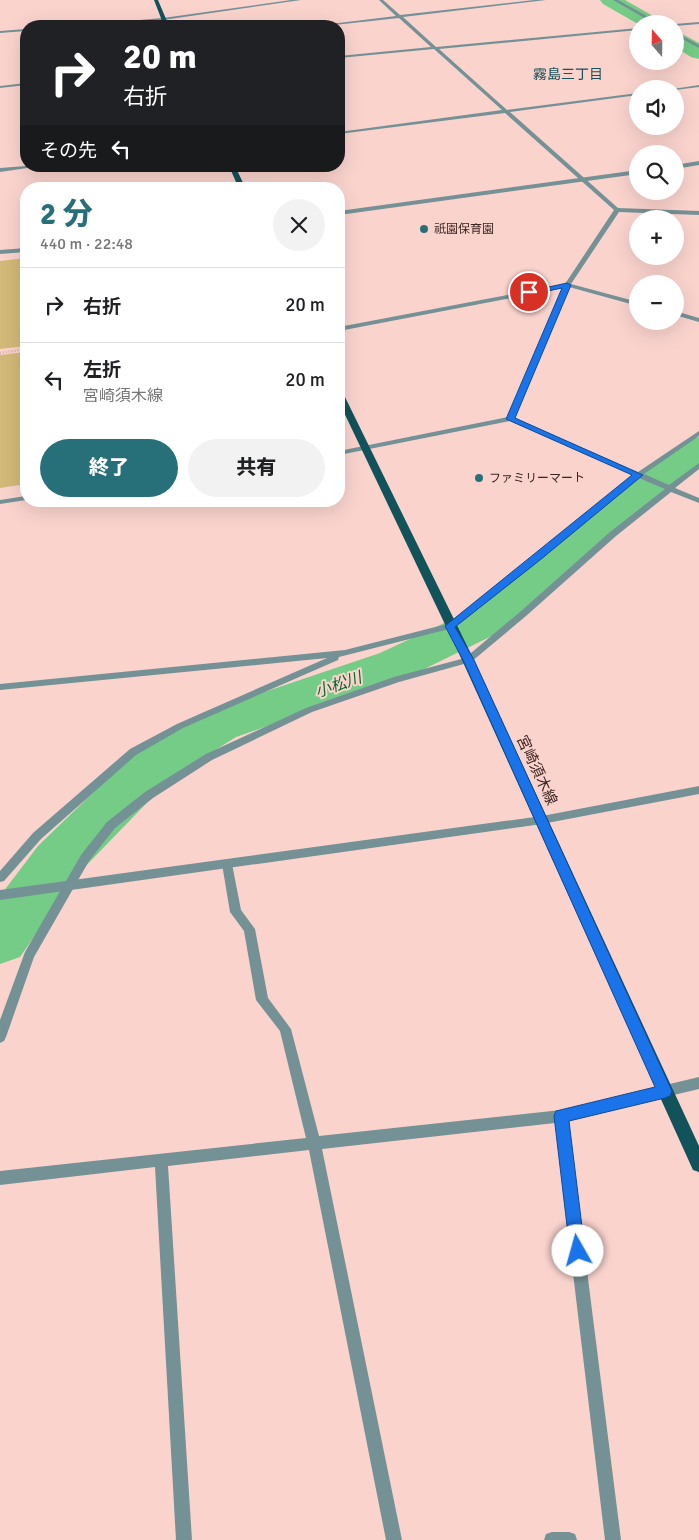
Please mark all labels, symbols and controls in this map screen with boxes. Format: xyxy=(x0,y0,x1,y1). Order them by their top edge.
north arrow xyxy=(629,15,684,70)
map controls xyxy=(629,15,684,330)
text: 20 m xyxy=(123,35,197,78)
icon: right xyxy=(40,40,105,105)
district label: 霧島三丁目 xyxy=(533,66,603,83)
button: sound xyxy=(629,80,684,135)
text: 右折 xyxy=(123,83,167,110)
icon: left xyxy=(107,135,135,163)
text: その先 xyxy=(40,139,97,163)
button: search xyxy=(629,145,684,200)
text: 2 分 xyxy=(40,196,93,233)
button: close xyxy=(273,199,325,251)
button: + xyxy=(629,210,684,265)
place label: 祇園保育園 xyxy=(434,222,494,237)
marker: 祇園保育園 xyxy=(418,223,430,235)
text: 440 m · 22:48 xyxy=(40,234,133,254)
pin xyxy=(508,271,550,313)
button: − xyxy=(629,275,684,330)
icon: arrive xyxy=(515,278,543,306)
icon: right xyxy=(40,291,68,319)
text: 20 m xyxy=(285,293,325,317)
text: 右折 xyxy=(83,295,121,319)
text: 左折 xyxy=(83,358,121,382)
icon: left xyxy=(40,366,68,394)
text: 20 m xyxy=(285,368,325,392)
text: 宮崎須木線 xyxy=(83,386,163,406)
button: 終了 xyxy=(40,439,178,497)
button: 共有 xyxy=(188,439,325,497)
place label: ファミリーマート xyxy=(489,471,585,486)
marker: ファミリーマート xyxy=(473,472,485,484)
water label: 小松川 xyxy=(312,667,366,702)
street label: 宮崎須木線 xyxy=(513,732,561,808)
position arrow xyxy=(551,1224,603,1276)

